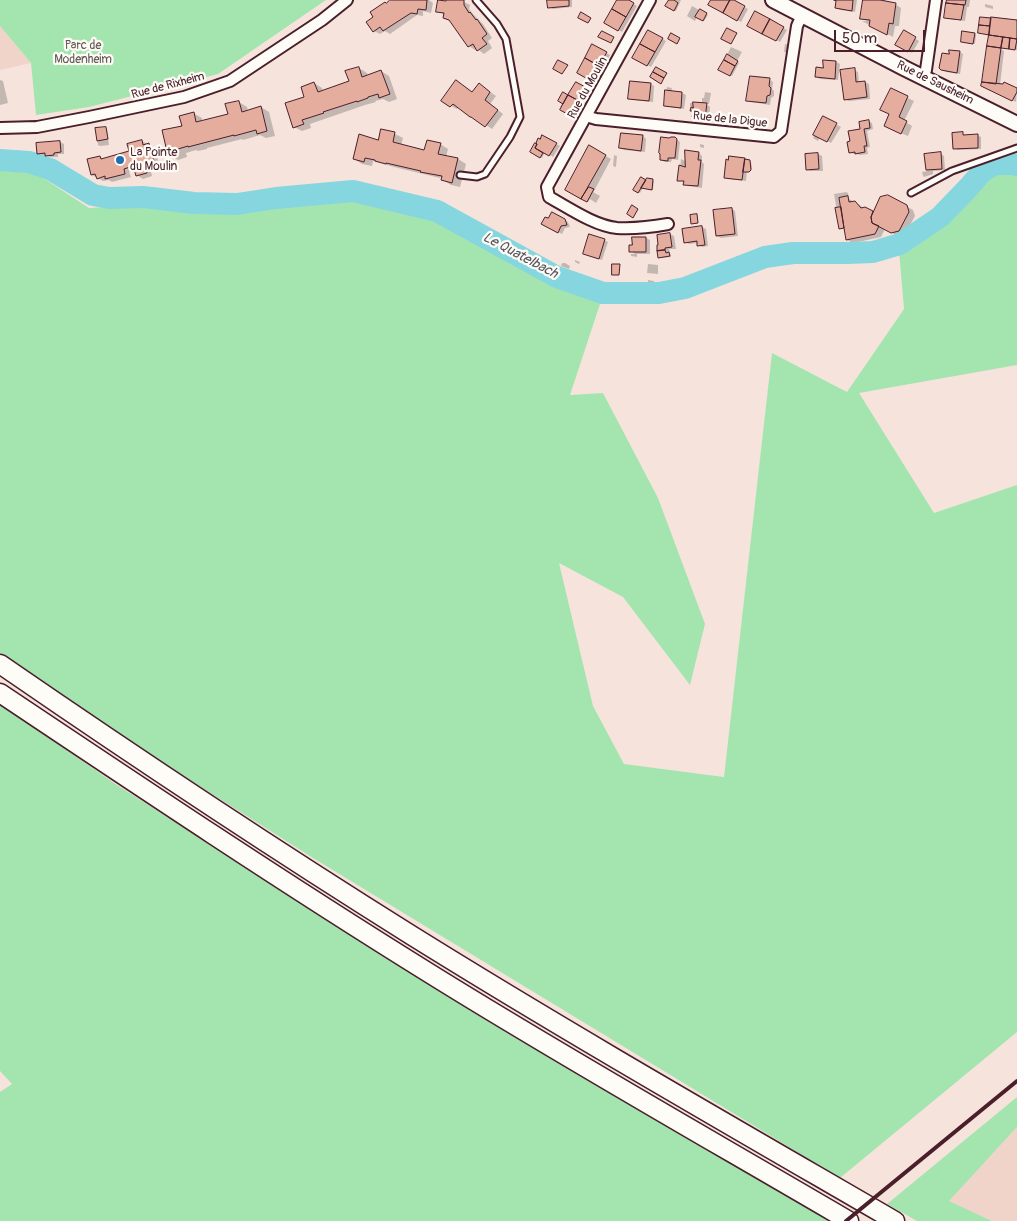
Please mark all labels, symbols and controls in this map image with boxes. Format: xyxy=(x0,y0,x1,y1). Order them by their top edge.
scale bar xyxy=(837,20,928,52)
text: 50 m xyxy=(842,29,877,48)
park label: Parc de Modenheim xyxy=(54,39,112,67)
street label: Rue du Moulin xyxy=(565,54,611,122)
street label: Rue de Sausheim xyxy=(894,58,976,108)
street label: Rue de Rixheim xyxy=(130,69,206,103)
street label: Rue de la Digue xyxy=(692,109,768,131)
place label: La Pointe du Moulin xyxy=(130,146,177,174)
marker: La Pointe du Moulin xyxy=(114,154,126,166)
water label: Le Quatelbach xyxy=(480,229,560,283)

